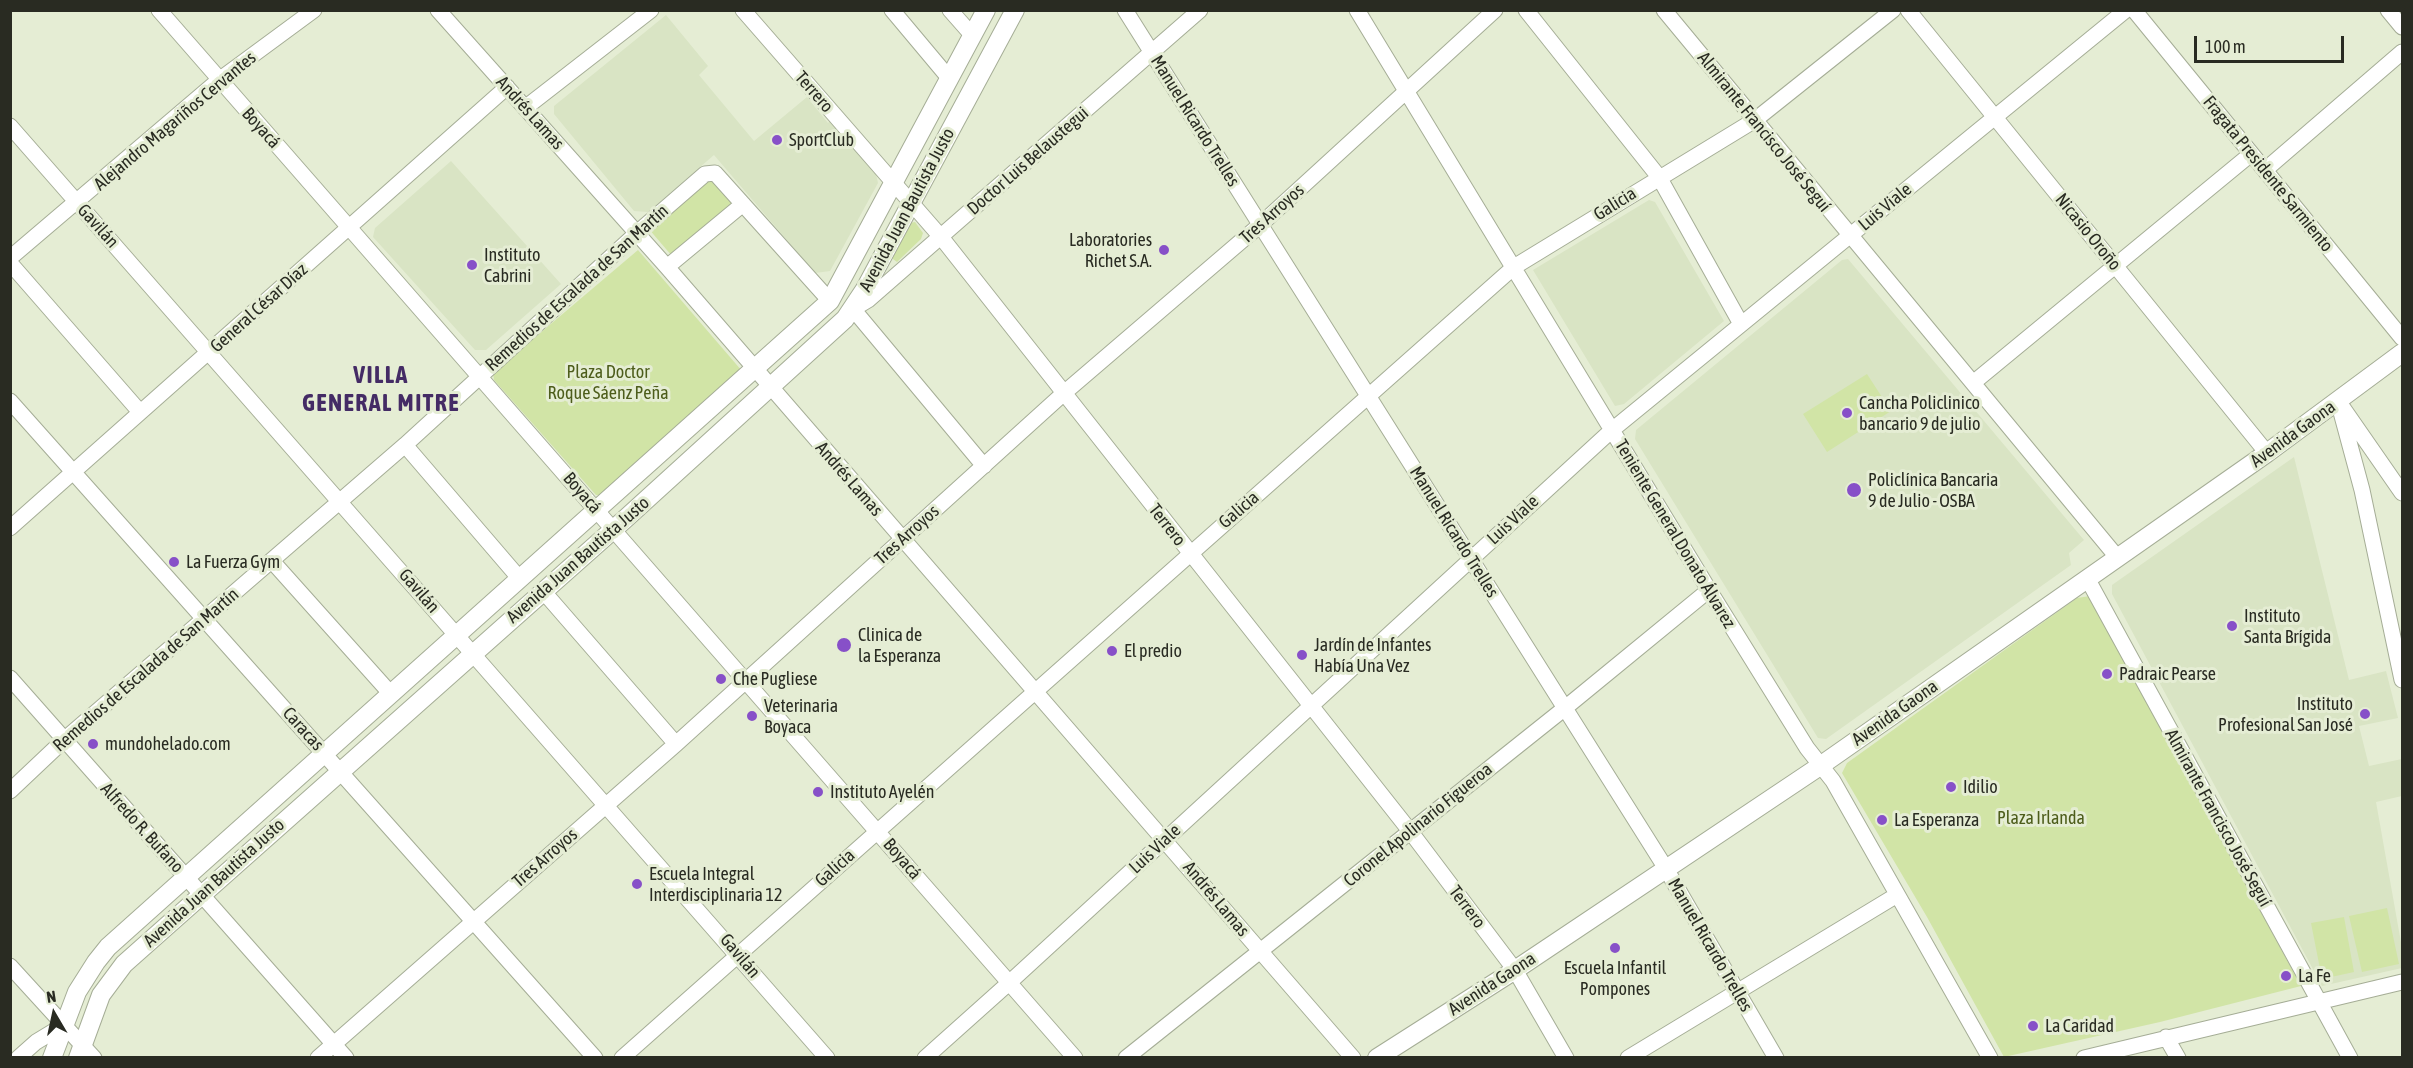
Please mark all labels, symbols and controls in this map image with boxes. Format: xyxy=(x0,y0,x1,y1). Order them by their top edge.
scale bar xyxy=(2197,24,2347,62)
text: 100 m xyxy=(2205,36,2246,57)
street label: Alejandro Magariños Cervantes xyxy=(90,47,260,195)
street label: Almirante Francisco José Seguí xyxy=(1693,48,1835,216)
street label: Manuel Ricardo Trelles xyxy=(1146,52,1244,190)
street label: Terrero xyxy=(790,67,838,117)
street label: Andrés Lamas xyxy=(491,72,569,154)
street label: Fragata Presidente Sarmiento xyxy=(2198,92,2338,256)
street label: Doctor Luis Belaustegui xyxy=(963,102,1093,220)
street label: Boyacá xyxy=(237,103,285,153)
street label: Avenida Juan Bautista Justo xyxy=(855,125,959,295)
place label: SportClub xyxy=(789,129,854,151)
marker: SportClub xyxy=(770,133,784,147)
street label: Luis Viale xyxy=(1854,179,1916,235)
street label: Tres Arroyos xyxy=(1235,180,1309,248)
street label: Galicia xyxy=(1590,183,1640,225)
street label: Nicasio Oroño xyxy=(2050,189,2126,275)
street label: Gavilán xyxy=(73,200,123,252)
street label: Remedios de Escalada de San Martín xyxy=(481,200,673,376)
place label: Laboratories Richet S.A. xyxy=(1069,229,1152,272)
marker: Laboratories Richet S.A. xyxy=(1157,243,1171,257)
place label: Instituto Cabrini xyxy=(484,244,540,286)
marker: Instituto Cabrini xyxy=(465,258,479,272)
street label: General César Díaz xyxy=(206,259,312,357)
district label: VILLA GENERAL MITRE xyxy=(302,361,460,417)
park label: Plaza Doctor Roque Sáenz Peña xyxy=(547,361,669,404)
place label: Cancha Policlinico bancario 9 de julio xyxy=(1859,392,1980,434)
street label: Avenida Gaona xyxy=(2246,396,2340,472)
marker: Cancha Policlinico bancario 9 de julio xyxy=(1840,406,1854,420)
street label: Teniente General Donato Álvarez xyxy=(1610,436,1740,632)
street label: Andrés Lamas xyxy=(811,437,887,521)
street label: Manuel Ricardo Trelles xyxy=(1405,463,1503,601)
street label: Boyacá xyxy=(558,468,606,518)
place label: Policlínica Bancaria 9 de Julio - OSBA xyxy=(1868,469,1998,512)
marker: Policlínica Bancaria 9 de Julio - OSBA xyxy=(1845,481,1863,499)
street label: Galicia xyxy=(1215,487,1263,533)
street label: Luis Viale xyxy=(1483,491,1543,549)
street label: Avenida Juan Bautista Justo xyxy=(502,492,654,628)
street label: Terrero xyxy=(1144,500,1190,550)
street label: Tres Arroyos xyxy=(870,501,944,569)
place label: La Fuerza Gym xyxy=(186,551,280,573)
marker: La Fuerza Gym xyxy=(167,555,181,569)
street label: Gavilán xyxy=(394,565,444,617)
street label: Remedios de Escalada de San Martín xyxy=(49,584,243,756)
place label: Instituto Santa Brígida xyxy=(2244,605,2331,648)
marker: Instituto Santa Brígida xyxy=(2225,619,2239,633)
place label: Clinica de la Esperanza xyxy=(858,624,941,666)
place label: Jardín de Infantes Había Una Vez xyxy=(1314,634,1431,676)
marker: Clinica de la Esperanza xyxy=(835,636,853,654)
place label: El predio xyxy=(1124,640,1182,662)
marker: El predio xyxy=(1105,644,1119,658)
marker: Jardín de Infantes Había Una Vez xyxy=(1295,648,1309,662)
place label: Padraic Pearse xyxy=(2119,663,2216,685)
marker: Padraic Pearse xyxy=(2100,667,2114,681)
place label: Che Pugliese xyxy=(733,668,817,690)
marker: Che Pugliese xyxy=(714,672,728,686)
street label: Avenida Gaona xyxy=(1848,675,1942,751)
place label: Instituto Profesional San José xyxy=(2218,693,2353,736)
place label: Veterinaria Boyaca xyxy=(764,695,838,738)
street label: Caracas xyxy=(278,703,328,755)
marker: Instituto Profesional San José xyxy=(2358,707,2372,721)
marker: Veterinaria Boyaca xyxy=(745,709,759,723)
street label: Almirante Francisco José Seguí xyxy=(2160,725,2276,911)
place label: mundohelado.com xyxy=(105,733,231,755)
marker: mundohelado.com xyxy=(86,737,100,751)
street label: Coronel Apolinario Figueroa xyxy=(1339,758,1497,892)
place label: Idilio xyxy=(1963,776,1998,798)
street label: Alfredo R. Bufano xyxy=(96,778,188,878)
marker: Idilio xyxy=(1944,780,1958,794)
place label: Instituto Ayelén xyxy=(830,781,935,803)
marker: Instituto Ayelén xyxy=(811,785,825,799)
park label: Plaza Irlanda xyxy=(1997,807,2085,829)
place label: La Esperanza xyxy=(1894,809,1979,831)
marker: La Esperanza xyxy=(1875,813,1889,827)
street label: Avenida Juan Bautista Justo xyxy=(139,814,289,952)
street label: Luis Viale xyxy=(1125,820,1185,878)
street label: Tres Arroyos xyxy=(508,824,582,892)
street label: Boyacá xyxy=(878,834,926,884)
street label: Galicia xyxy=(811,845,859,891)
street label: Andrés Lamas xyxy=(1178,857,1254,941)
place label: Escuela Integral Interdisciplinaria 12 xyxy=(649,863,782,906)
street label: Manuel Ricardo Trelles xyxy=(1663,874,1757,1016)
marker: Escuela Integral Interdisciplinaria 12 xyxy=(630,877,644,891)
street label: Terrero xyxy=(1444,882,1490,932)
street label: Gavilán xyxy=(715,929,765,983)
marker: Escuela Infantil Pompones xyxy=(1608,941,1622,955)
street label: Avenida Gaona xyxy=(1444,948,1540,1020)
place label: Escuela Infantil Pompones xyxy=(1564,957,1666,1000)
place label: La Fe xyxy=(2298,965,2331,987)
marker: La Fe xyxy=(2279,969,2293,983)
north arrow xyxy=(24,984,84,1044)
text: N xyxy=(45,987,57,1006)
place label: La Caridad xyxy=(2045,1015,2114,1037)
marker: La Caridad xyxy=(2026,1019,2040,1033)

